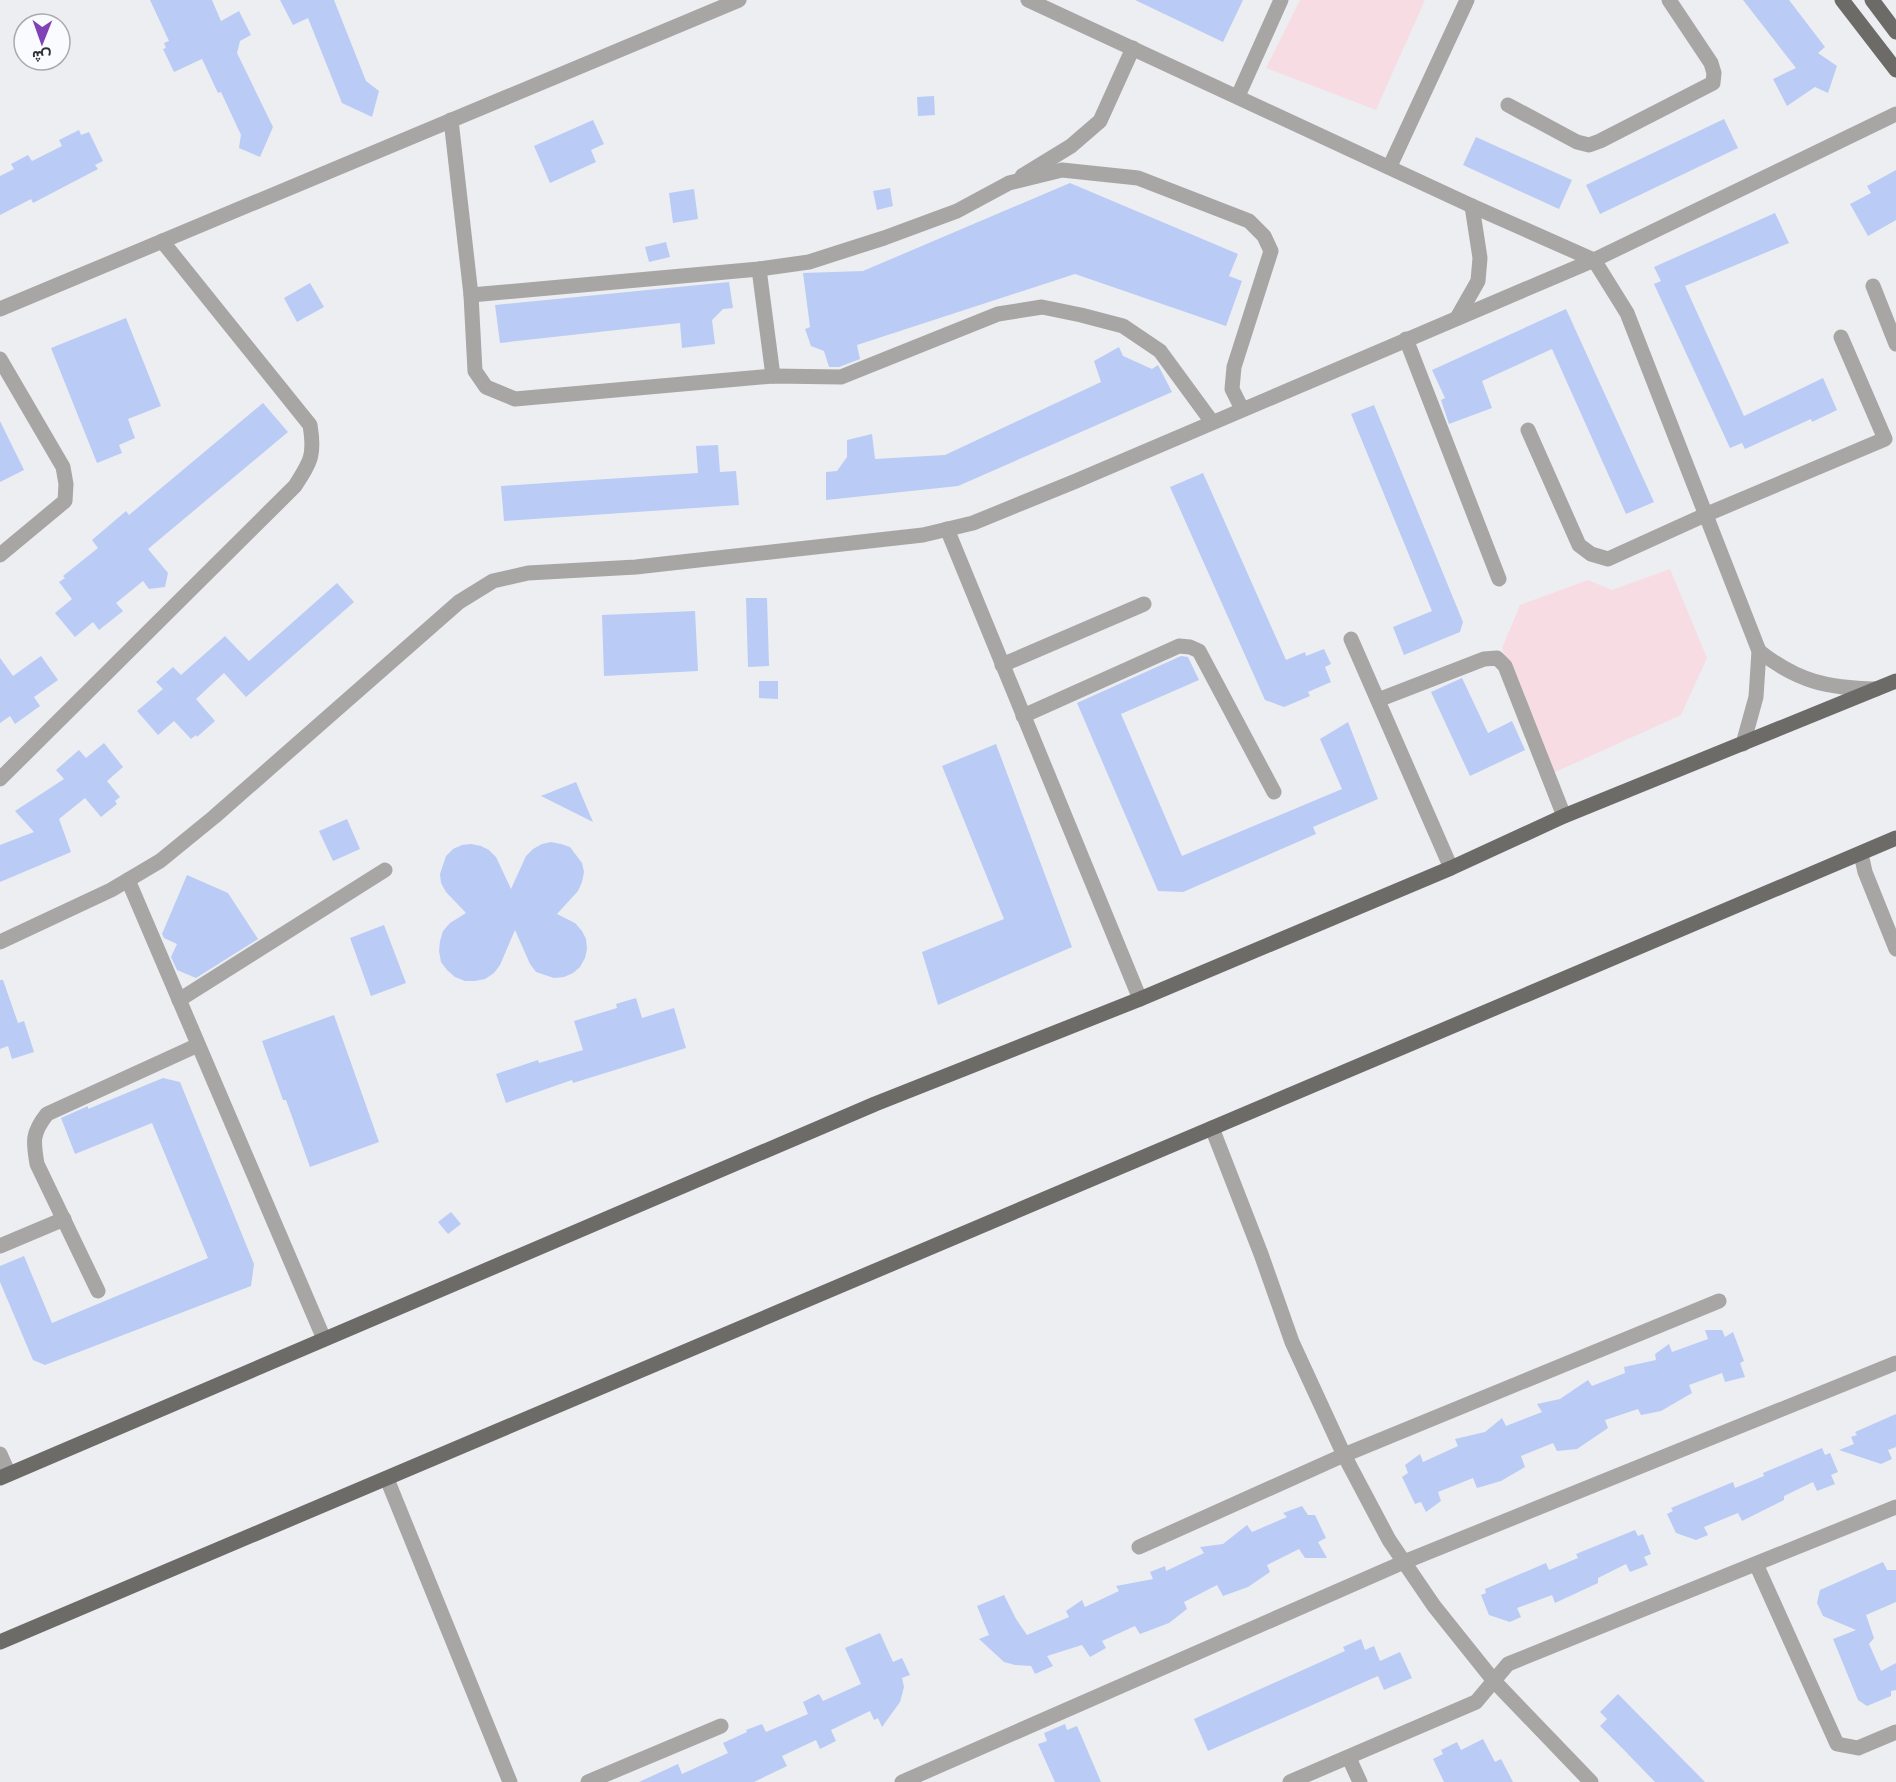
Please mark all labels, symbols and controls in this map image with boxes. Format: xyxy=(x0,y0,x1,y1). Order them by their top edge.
north arrow xyxy=(12,12,72,72)
text: ش xyxy=(32,45,52,68)

